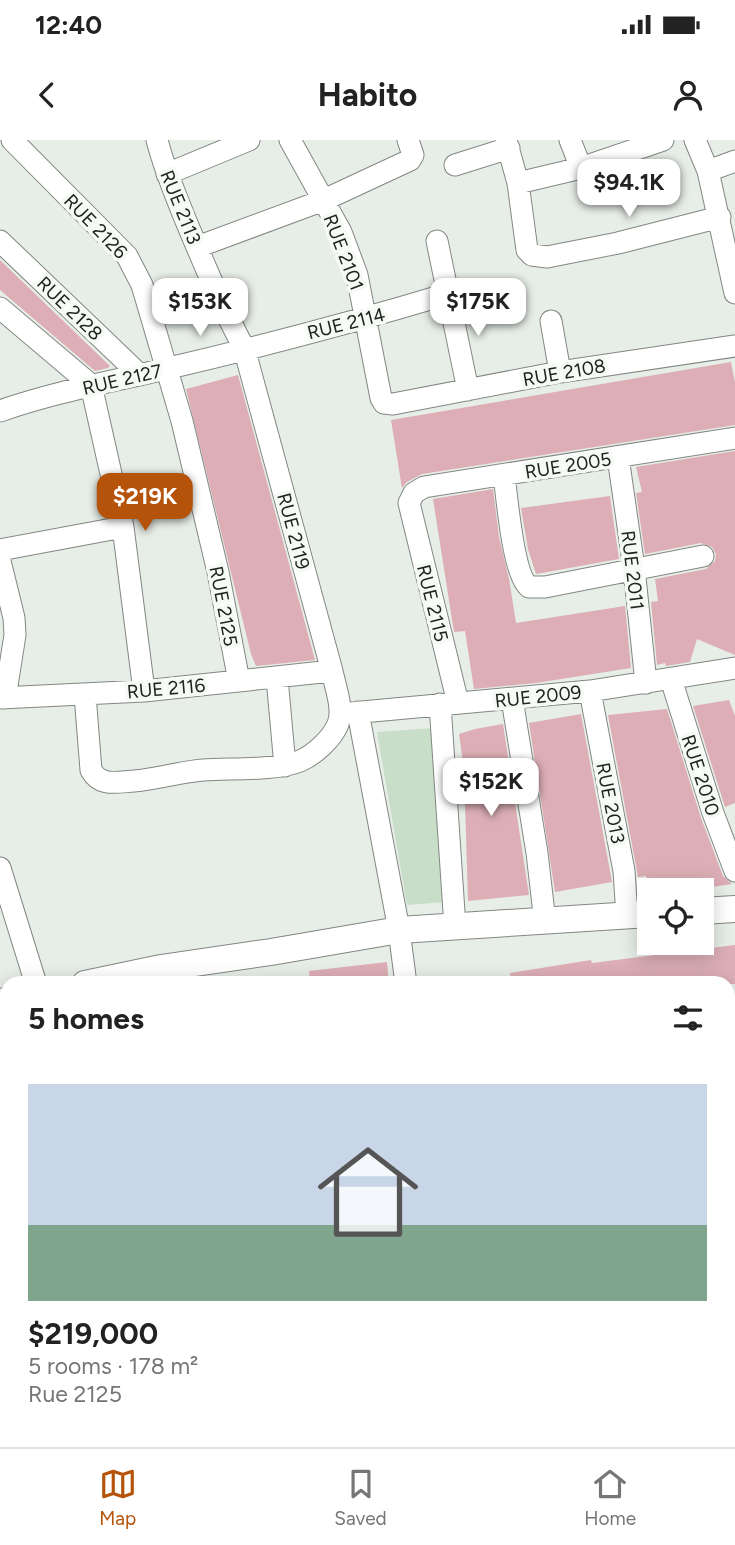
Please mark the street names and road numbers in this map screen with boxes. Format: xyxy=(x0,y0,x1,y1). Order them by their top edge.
street label: RUE 2113 xyxy=(155,167,206,248)
street label: RUE 2126 xyxy=(59,189,132,264)
street label: RUE 2101 xyxy=(319,211,369,294)
street label: RUE 2128 xyxy=(32,272,107,345)
street label: RUE 2114 xyxy=(305,303,388,344)
street label: RUE 2108 xyxy=(521,354,607,391)
street label: RUE 2127 xyxy=(80,359,164,400)
street label: RUE 2005 xyxy=(523,447,613,484)
street label: RUE 2119 xyxy=(272,490,315,572)
street label: RUE 2011 xyxy=(616,529,649,611)
street label: RUE 2115 xyxy=(412,562,453,644)
street label: RUE 2125 xyxy=(204,564,243,648)
street label: RUE 2116 xyxy=(126,674,206,703)
street label: RUE 2009 xyxy=(494,681,583,712)
street label: RUE 2010 xyxy=(677,732,724,819)
street label: RUE 2013 xyxy=(591,761,630,846)

